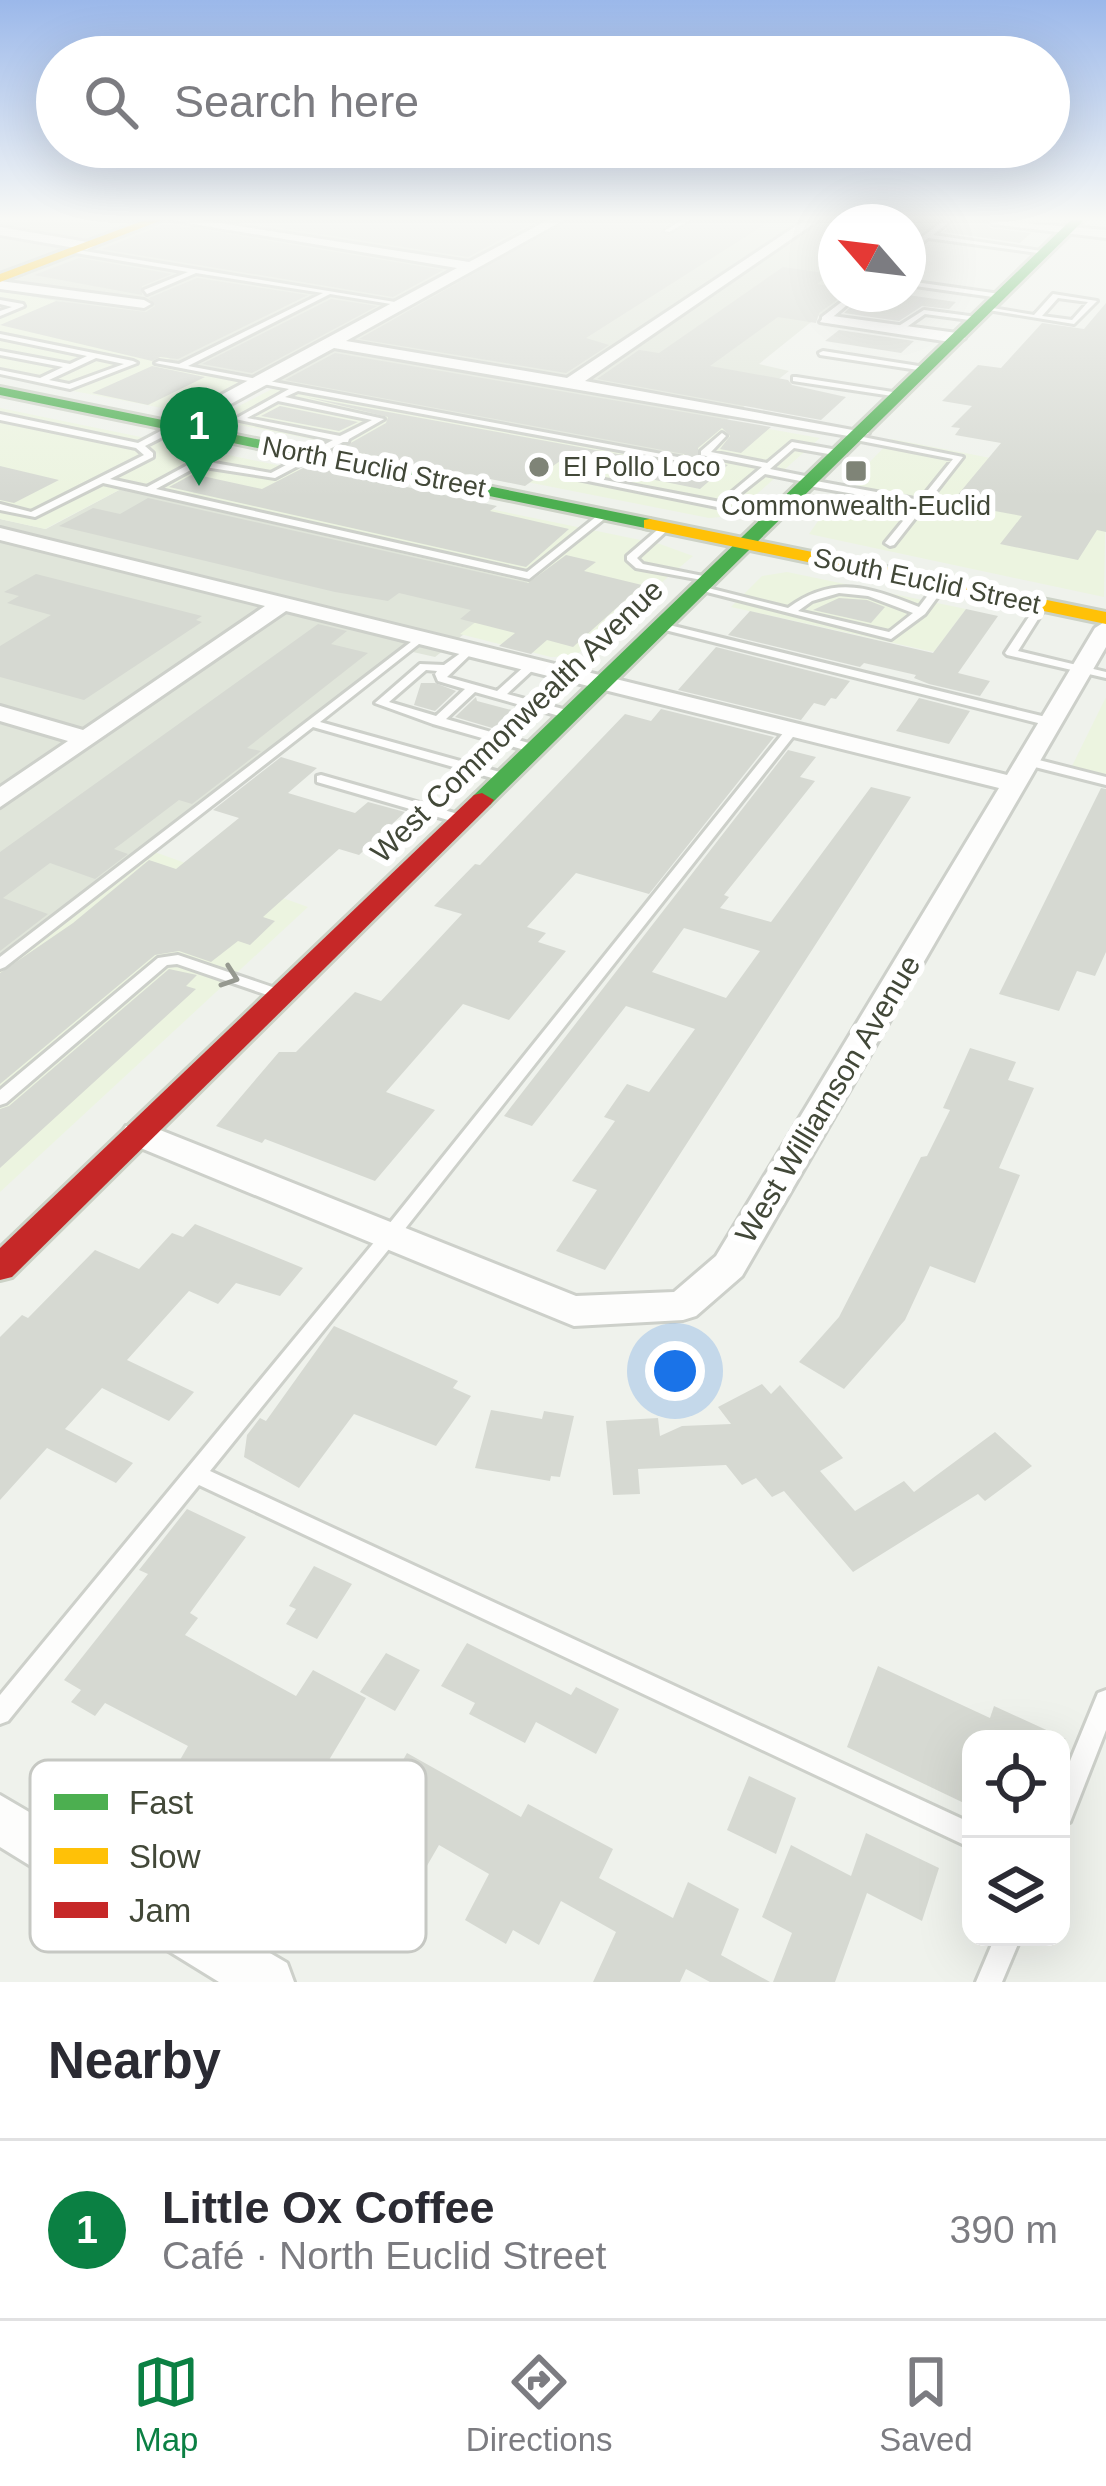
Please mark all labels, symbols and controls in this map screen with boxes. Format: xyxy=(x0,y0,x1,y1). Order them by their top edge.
search box xyxy=(36,36,1070,168)
icon: search xyxy=(78,69,144,135)
text: Search here xyxy=(174,76,419,127)
north arrow xyxy=(818,204,926,312)
pin: 1 xyxy=(160,387,238,486)
street label: North Euclid Street xyxy=(260,431,489,503)
place label: El Pollo Loco xyxy=(563,452,721,482)
marker: El Pollo Loco xyxy=(526,454,552,480)
marker: Commonwealth-Euclid xyxy=(843,458,869,484)
place label: Commonwealth-Euclid xyxy=(721,491,991,521)
street label: South Euclid Street xyxy=(811,542,1044,620)
street label: West Commonwealth Avenue xyxy=(364,572,669,869)
street label: West Williamson Avenue xyxy=(729,949,926,1248)
one-way arrow xyxy=(218,963,239,987)
your location xyxy=(645,1341,705,1401)
map controls xyxy=(962,1730,1070,1946)
button: locate xyxy=(962,1730,1070,1838)
legend xyxy=(30,1760,426,1952)
text: Fast xyxy=(129,1784,193,1821)
text: Slow xyxy=(129,1838,201,1875)
button: layers xyxy=(962,1838,1070,1946)
text: Jam xyxy=(129,1892,191,1929)
text: Nearby xyxy=(48,2032,221,2089)
text: Little Ox Coffee xyxy=(162,2182,495,2233)
text: 1 xyxy=(76,2208,98,2251)
text: 390 m xyxy=(950,2208,1058,2251)
text: Café · North Euclid Street xyxy=(162,2234,606,2277)
tab: Map xyxy=(133,2349,199,2459)
tab: Directions xyxy=(466,2349,613,2459)
tab: Saved xyxy=(879,2349,973,2459)

